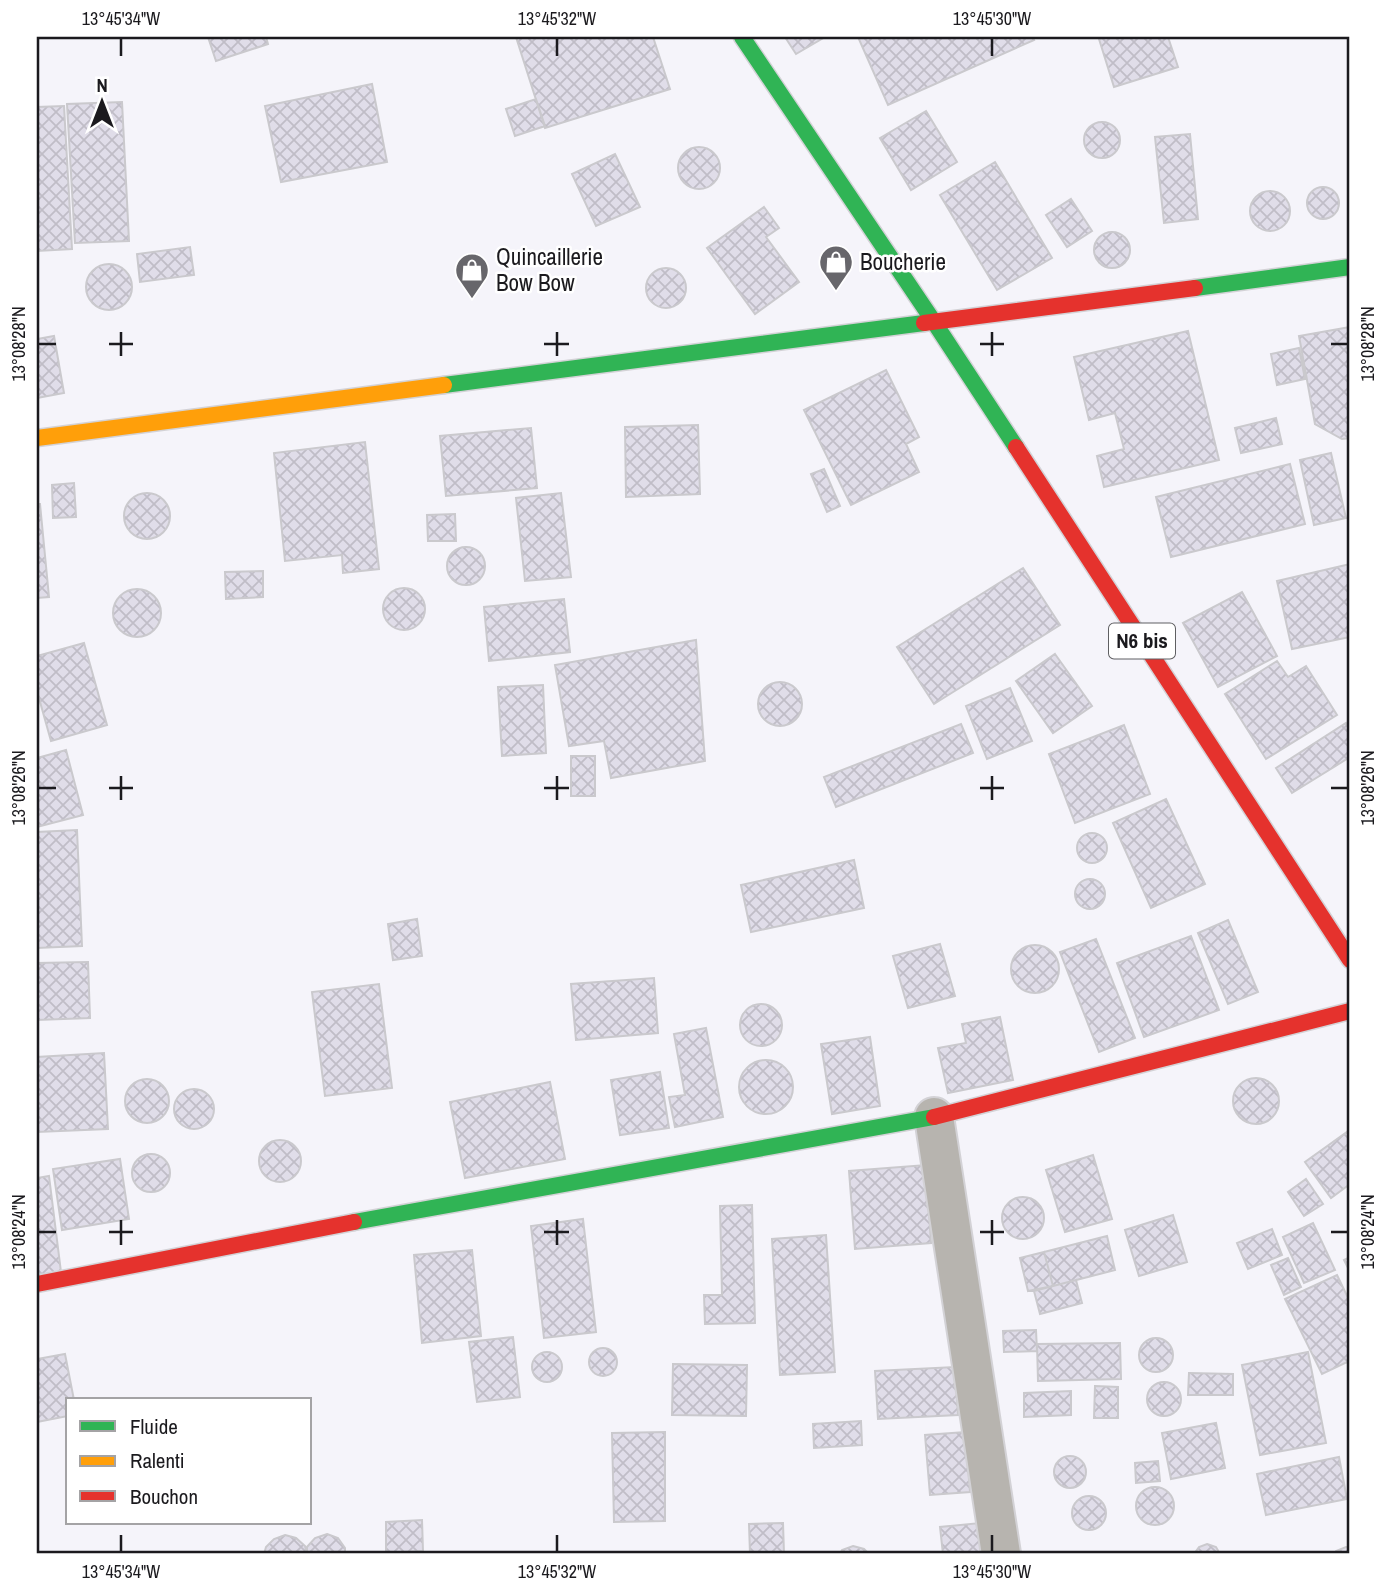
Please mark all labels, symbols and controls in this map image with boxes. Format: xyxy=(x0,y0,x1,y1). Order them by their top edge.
text: 13°45'34"W xyxy=(82,6,160,31)
text: 13°45'32"W xyxy=(518,6,596,31)
text: 13°45'30"W xyxy=(953,6,1031,31)
north arrow xyxy=(66,66,136,136)
text: N xyxy=(96,72,108,98)
place label: Quincaillerie Bow Bow xyxy=(496,241,603,298)
shop icon: Boucherie xyxy=(817,243,855,292)
place label: Boucherie xyxy=(860,246,946,277)
shop icon: Quincaillerie Bow Bow xyxy=(453,251,491,300)
text: 13°08'28"N xyxy=(6,306,31,382)
text: 13°08'28"N xyxy=(1355,306,1380,382)
road number: N6 bis xyxy=(1109,624,1175,658)
text: 13°08'26"N xyxy=(6,750,31,826)
text: 13°08'26"N xyxy=(1355,750,1380,826)
text: 13°08'24"N xyxy=(6,1194,31,1270)
text: 13°08'24"N xyxy=(1355,1194,1380,1270)
legend xyxy=(66,1398,312,1524)
text: Fluide xyxy=(130,1412,178,1441)
text: Ralenti xyxy=(130,1446,185,1475)
text: Bouchon xyxy=(130,1482,198,1511)
text: 13°45'34"W xyxy=(82,1559,160,1584)
text: 13°45'32"W xyxy=(518,1559,596,1584)
text: 13°45'30"W xyxy=(953,1559,1031,1584)

